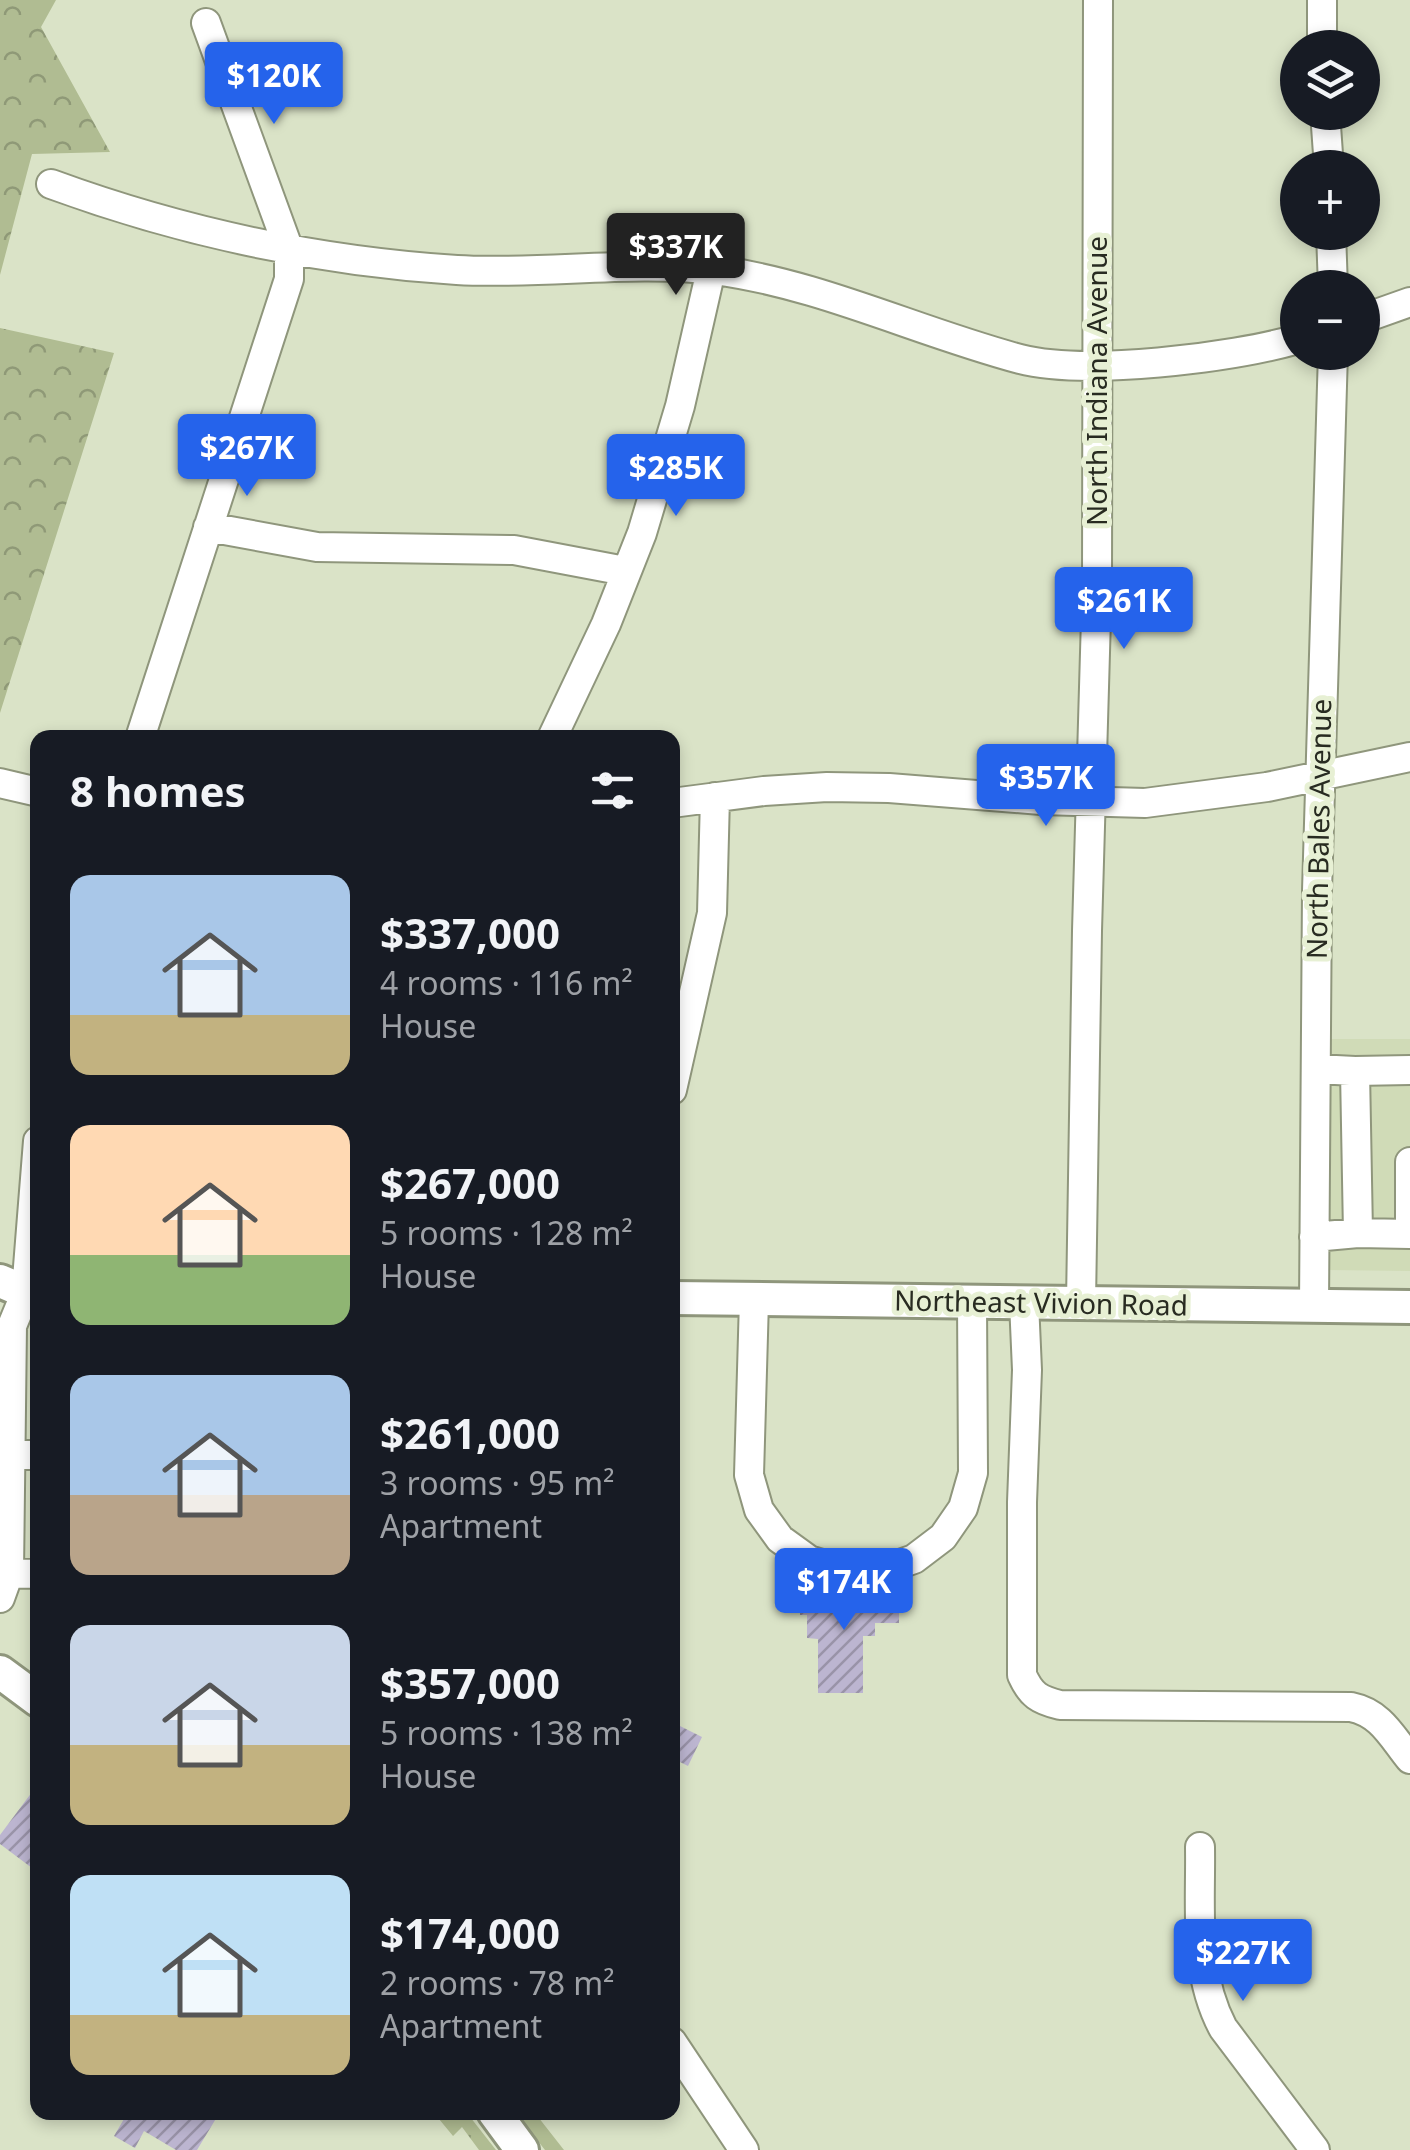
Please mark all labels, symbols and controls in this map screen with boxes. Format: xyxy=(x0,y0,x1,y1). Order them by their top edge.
map controls xyxy=(1280,30,1380,370)
button: layers xyxy=(1280,30,1380,130)
pin: $120K xyxy=(204,42,344,127)
text: $120K xyxy=(227,53,321,96)
button: + xyxy=(1280,150,1380,250)
pin: $337K xyxy=(606,213,746,298)
text: $337K xyxy=(629,224,723,267)
street label: North Indiana Avenue xyxy=(1077,236,1115,526)
button: − xyxy=(1280,270,1380,370)
pin: $267K xyxy=(177,414,317,499)
text: $267K xyxy=(200,425,294,468)
pin: $285K xyxy=(606,434,746,519)
text: $285K xyxy=(629,445,723,488)
pin: $261K xyxy=(1054,567,1194,652)
text: $261K xyxy=(1077,578,1171,621)
street label: North Bales Avenue xyxy=(1297,698,1339,959)
pin: $357K xyxy=(976,744,1116,829)
text: $357K xyxy=(999,755,1093,798)
text: 8 homes xyxy=(70,762,246,819)
icon: filters xyxy=(585,763,640,818)
text: $337,000 xyxy=(380,904,560,961)
icon: home xyxy=(150,915,270,1035)
text: 4 rooms · 116 m² xyxy=(380,961,633,1004)
text: House xyxy=(380,1004,476,1047)
text: $267,000 xyxy=(380,1154,560,1211)
icon: home xyxy=(150,1165,270,1285)
text: 5 rooms · 128 m² xyxy=(380,1211,633,1254)
text: House xyxy=(380,1254,476,1297)
street label: Northeast Vivion Road xyxy=(894,1280,1188,1324)
text: $261,000 xyxy=(380,1404,560,1461)
icon: home xyxy=(150,1415,270,1535)
text: 3 rooms · 95 m² xyxy=(380,1461,614,1504)
text: Apartment xyxy=(380,1504,542,1547)
pin: $174K xyxy=(774,1548,914,1633)
text: $174K xyxy=(797,1559,891,1602)
text: $357,000 xyxy=(380,1654,560,1711)
icon: home xyxy=(150,1665,270,1785)
text: 5 rooms · 138 m² xyxy=(380,1711,633,1754)
text: House xyxy=(380,1754,476,1797)
text: $174,000 xyxy=(380,1904,560,1961)
icon: home xyxy=(150,1915,270,2035)
pin: $227K xyxy=(1173,1919,1313,2004)
text: $227K xyxy=(1196,1930,1290,1973)
text: 2 rooms · 78 m² xyxy=(380,1961,614,2004)
text: Apartment xyxy=(380,2004,542,2047)

